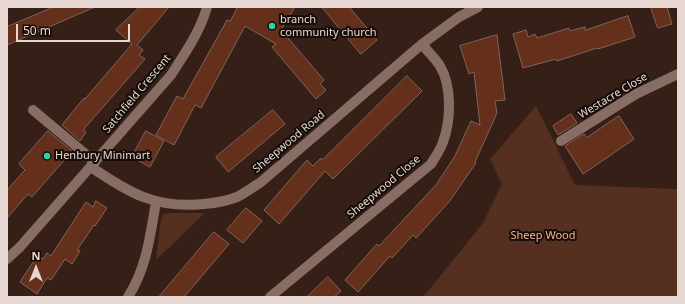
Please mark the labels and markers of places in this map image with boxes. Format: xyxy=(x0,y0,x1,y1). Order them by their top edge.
place label: branch community church xyxy=(280,13,377,39)
marker: branch community church xyxy=(267,21,277,31)
place label: Henbury Minimart xyxy=(55,149,150,163)
marker: Henbury Minimart xyxy=(42,151,52,161)

